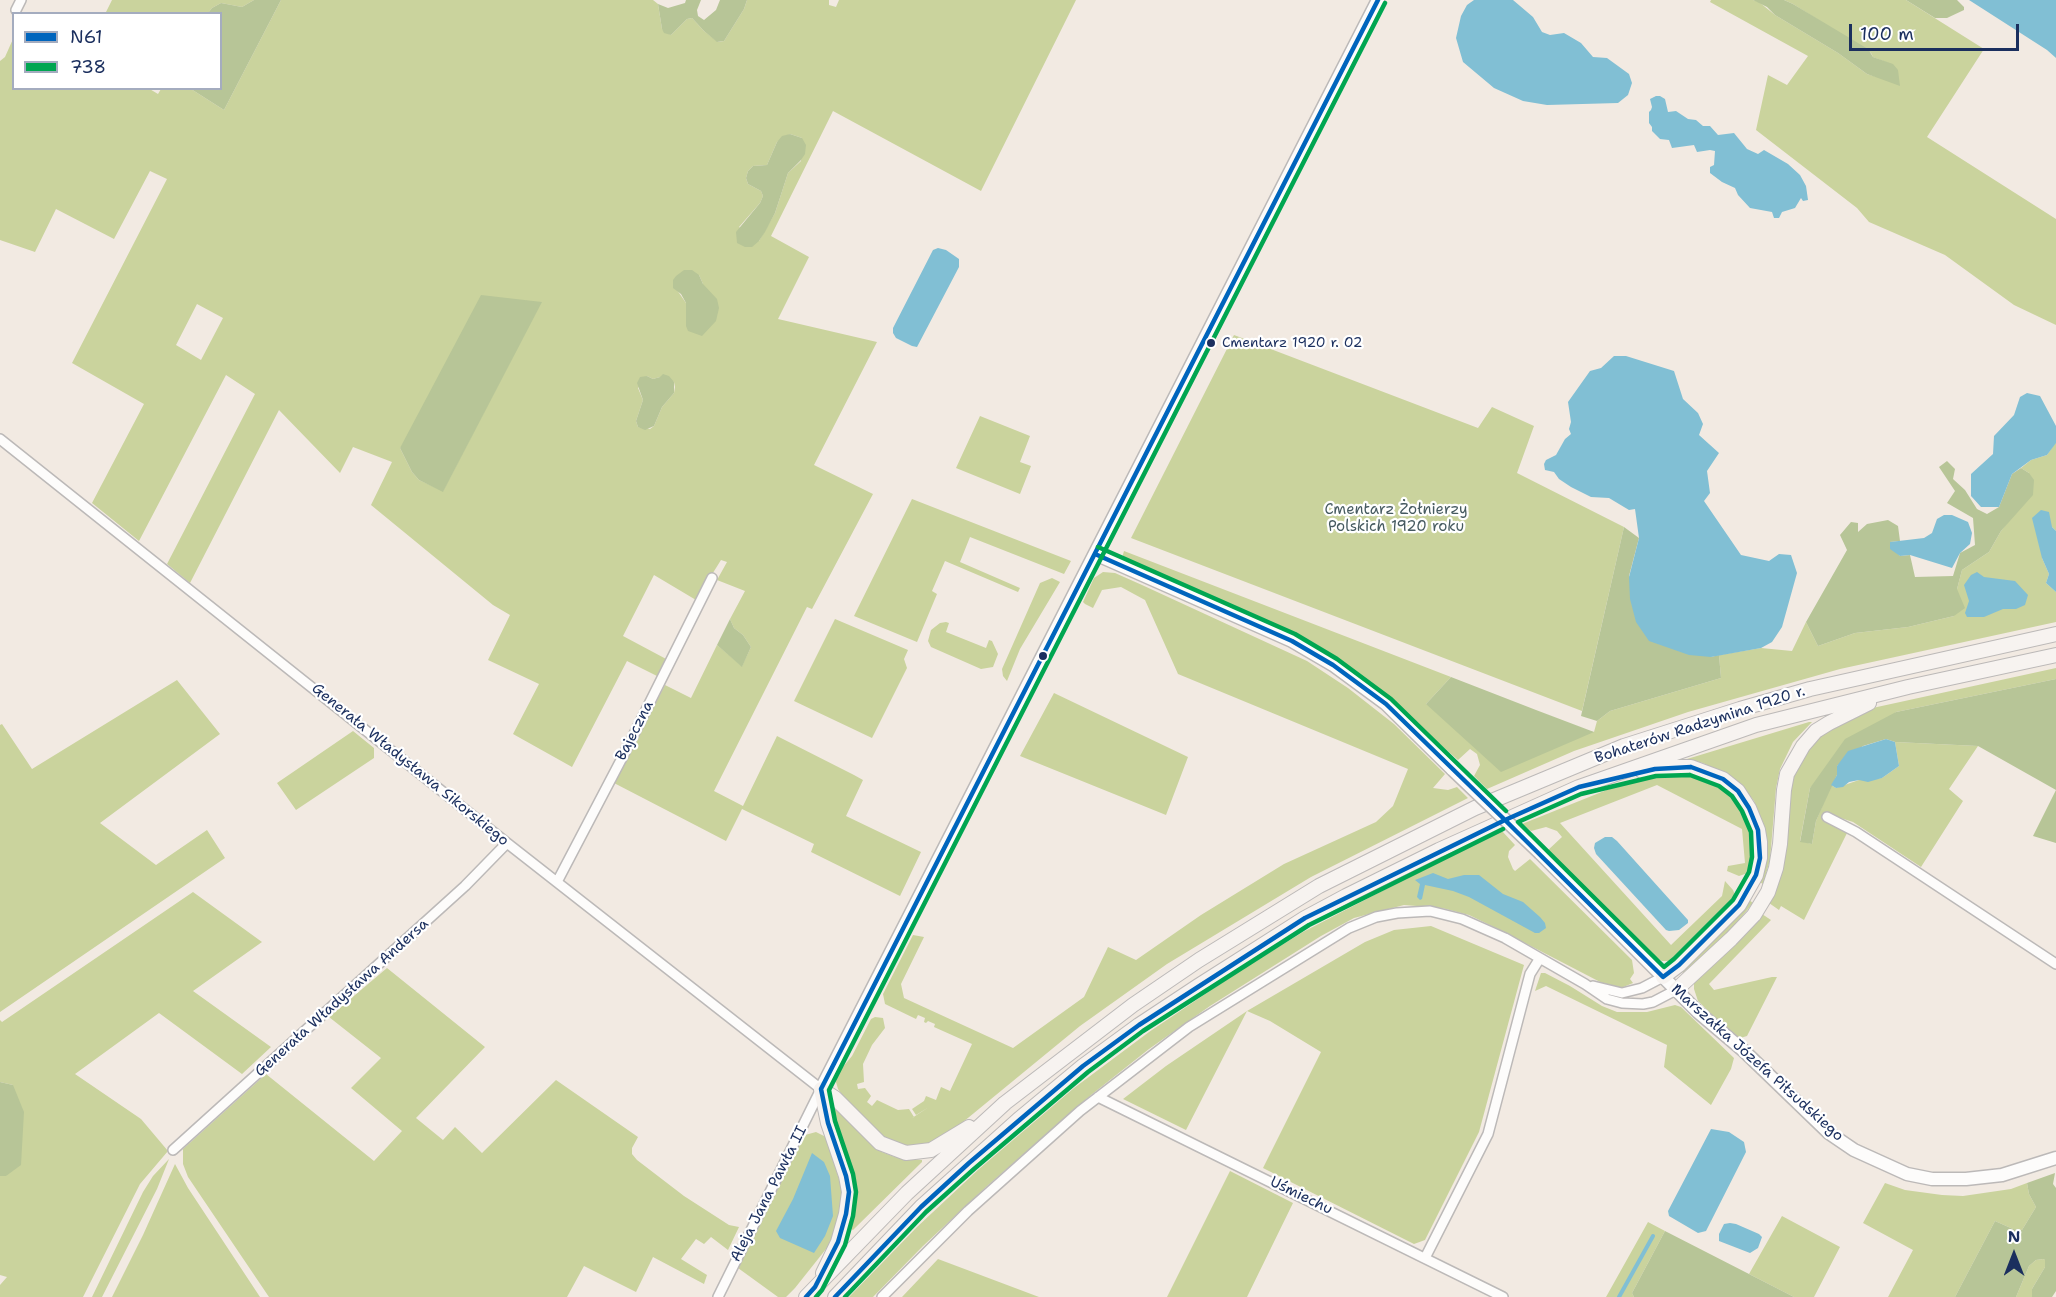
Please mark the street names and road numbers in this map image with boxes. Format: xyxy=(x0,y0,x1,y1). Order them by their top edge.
street label: Generała Władysława Sikorskiego xyxy=(308,680,512,850)
street label: Bohaterów Radzymina 1920 r. xyxy=(1593,682,1807,768)
street label: Bajeczna xyxy=(612,698,658,764)
street label: Generała Władysława Andersa xyxy=(251,915,433,1081)
street label: Marszałka Józefa Piłsudskiego xyxy=(1667,981,1847,1145)
street label: Aleja Jana Pawła II xyxy=(727,1123,811,1265)
street label: Uśmiechu xyxy=(1267,1173,1335,1219)

